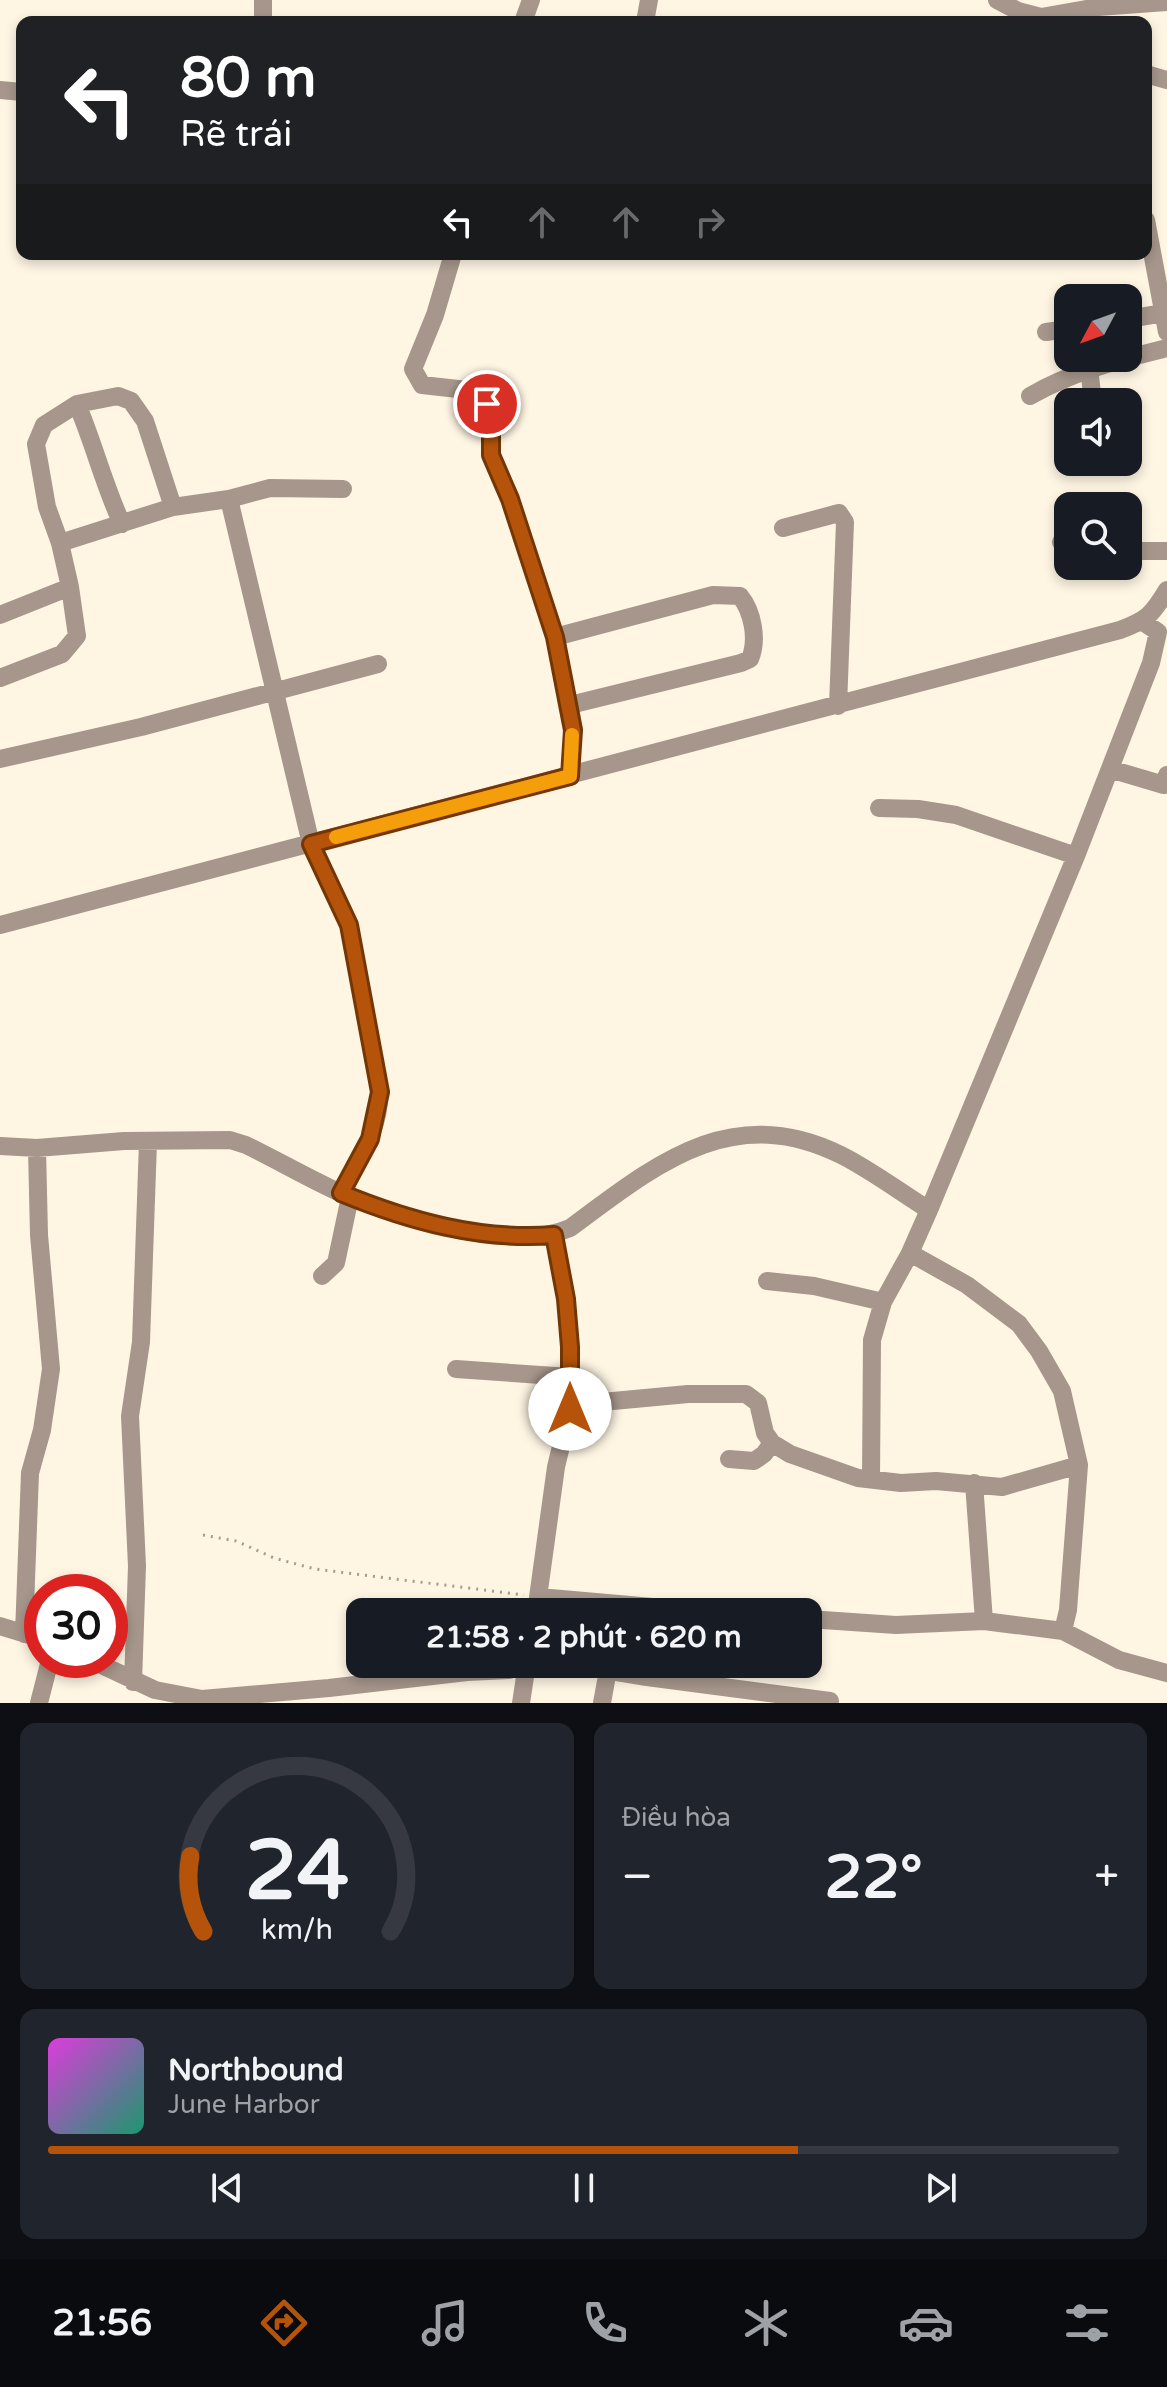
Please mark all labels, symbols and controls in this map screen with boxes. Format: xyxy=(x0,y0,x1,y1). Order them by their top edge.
text: 80 m xyxy=(180,45,316,112)
icon: left xyxy=(48,48,152,152)
text: Rẽ trái xyxy=(180,113,292,156)
icon: left xyxy=(436,200,480,244)
icon: ahead xyxy=(520,200,564,244)
icon: ahead xyxy=(604,200,648,244)
icon: right xyxy=(688,200,732,244)
north arrow xyxy=(1054,284,1142,372)
map controls xyxy=(1054,284,1142,580)
pin xyxy=(453,370,521,438)
icon: arrive xyxy=(465,382,509,426)
button: sound xyxy=(1054,388,1142,476)
button: search xyxy=(1054,492,1142,580)
position arrow xyxy=(528,1367,612,1451)
speed limit sign: 30 xyxy=(24,1574,128,1678)
text: 21:58 · 2 phút · 620 m xyxy=(426,1619,742,1656)
text: Điều hòa xyxy=(622,1802,731,1833)
text: 24 xyxy=(245,1822,349,1922)
text: 22° xyxy=(825,1842,923,1914)
text: − xyxy=(622,1851,653,1904)
text: + xyxy=(1094,1851,1119,1904)
text: km/h xyxy=(261,1913,333,1947)
text: Northbound xyxy=(168,2052,344,2089)
text: June Harbor xyxy=(168,2089,320,2120)
icon: previous xyxy=(205,2166,249,2210)
icon: pause xyxy=(562,2166,606,2210)
icon: next xyxy=(919,2166,963,2210)
icon: directions xyxy=(256,2295,312,2351)
icon: music xyxy=(417,2295,473,2351)
icon: phone xyxy=(577,2295,633,2351)
icon: climate xyxy=(738,2295,794,2351)
icon: car xyxy=(898,2295,954,2351)
icon: filters xyxy=(1059,2295,1115,2351)
text: 21:56 xyxy=(52,2302,152,2345)

